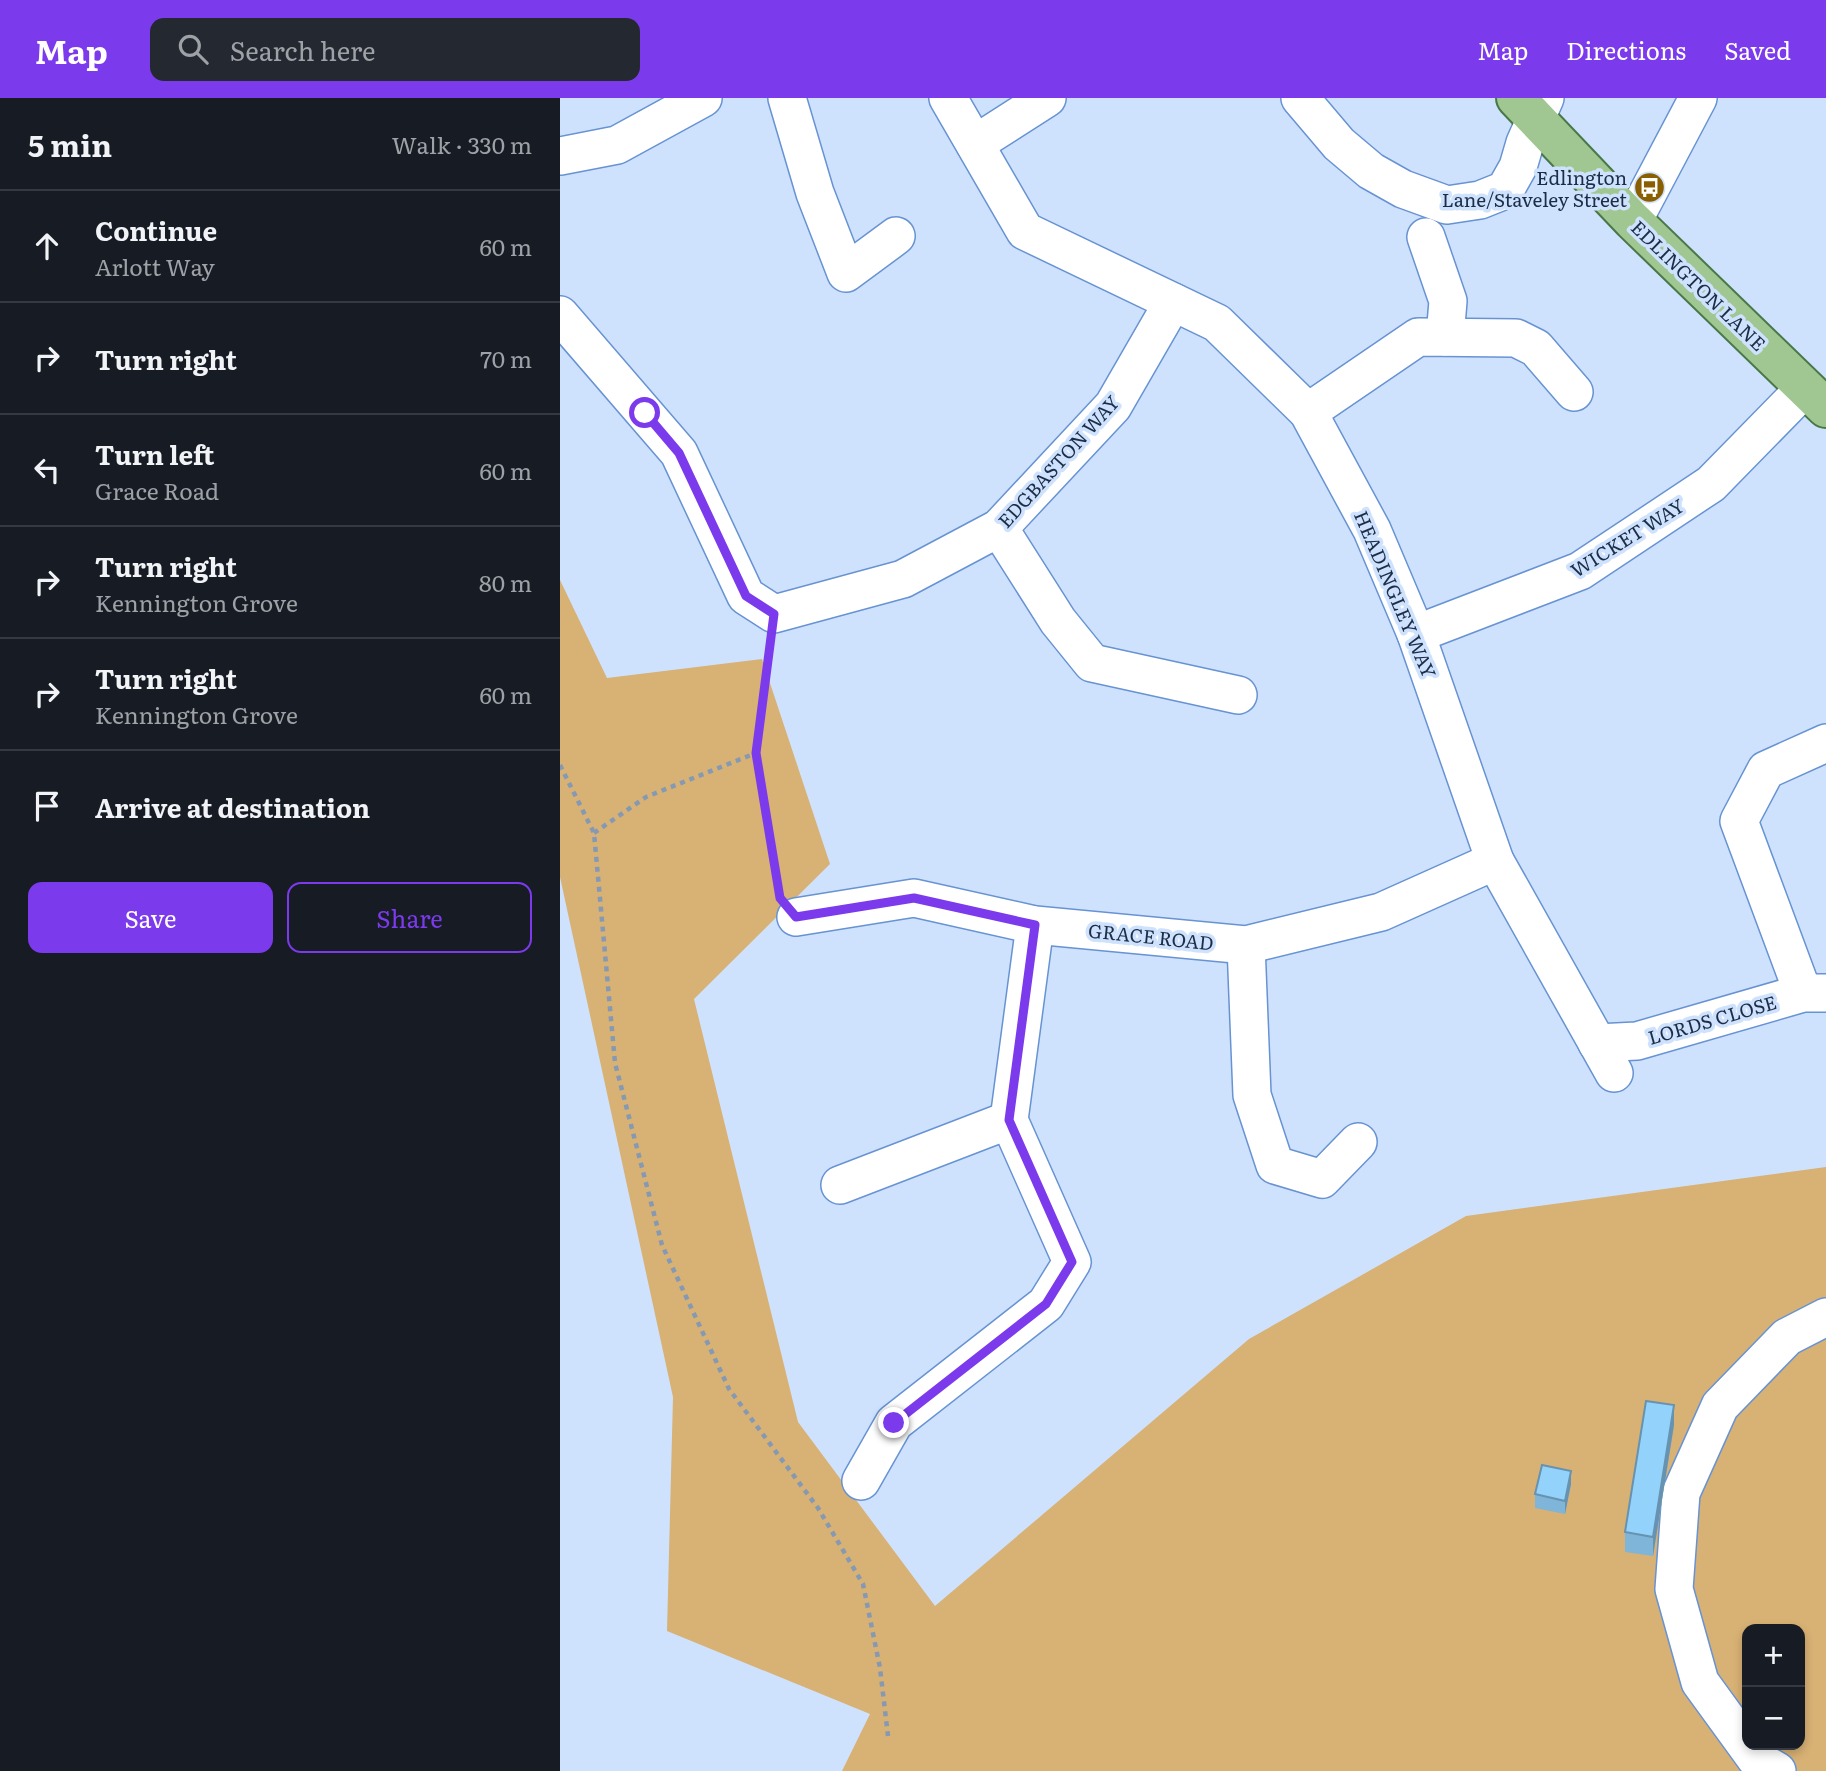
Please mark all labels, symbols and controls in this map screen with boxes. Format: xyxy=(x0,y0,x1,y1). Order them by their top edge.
search box xyxy=(150,18,640,81)
text: Map xyxy=(35,25,108,74)
icon: search xyxy=(174,30,212,68)
text: Search here xyxy=(230,30,376,69)
text: Map xyxy=(1477,32,1528,67)
text: Directions xyxy=(1566,32,1686,67)
text: Saved xyxy=(1724,32,1791,67)
text: 5 min xyxy=(28,122,112,166)
text: Walk · 330 m xyxy=(392,127,532,161)
place label: Edlington Lane/Staveley Street xyxy=(1442,163,1627,213)
bus stop icon: Edlington Lane/Staveley Street xyxy=(1633,171,1667,205)
text: Continue xyxy=(95,210,217,249)
street label: EDLINGTON LANE xyxy=(1625,213,1773,357)
icon: ahead xyxy=(28,227,66,265)
text: 60 m xyxy=(479,229,532,263)
text: Arlott Way xyxy=(95,249,215,283)
icon: right xyxy=(28,339,66,377)
text: Turn right xyxy=(95,339,237,378)
text: 70 m xyxy=(480,341,532,375)
street label: EDGBASTON WAY xyxy=(991,388,1126,534)
route start xyxy=(629,397,660,428)
text: Turn left xyxy=(95,434,214,473)
icon: left xyxy=(28,451,66,489)
text: 60 m xyxy=(479,453,532,487)
text: Grace Road xyxy=(95,473,219,507)
street label: WICKET WAY xyxy=(1565,491,1690,583)
street label: HEADINGLEY WAY xyxy=(1348,506,1444,683)
text: Turn right xyxy=(95,546,237,585)
icon: right xyxy=(28,563,66,601)
text: 80 m xyxy=(479,565,532,599)
text: Kennington Grove xyxy=(95,585,298,619)
text: Turn right xyxy=(95,658,237,697)
icon: right xyxy=(28,675,66,713)
text: 60 m xyxy=(479,677,532,711)
text: Kennington Grove xyxy=(95,697,298,731)
icon: arrive xyxy=(28,787,66,825)
text: Arrive at destination xyxy=(95,787,370,826)
button: Save xyxy=(28,882,273,953)
button: Share xyxy=(287,882,532,953)
street label: GRACE ROAD xyxy=(1087,915,1215,957)
street label: LORDS CLOSE xyxy=(1644,987,1780,1051)
route end xyxy=(878,1407,909,1438)
map controls xyxy=(1742,1624,1805,1750)
button: + xyxy=(1742,1624,1805,1687)
button: − xyxy=(1742,1687,1805,1750)

